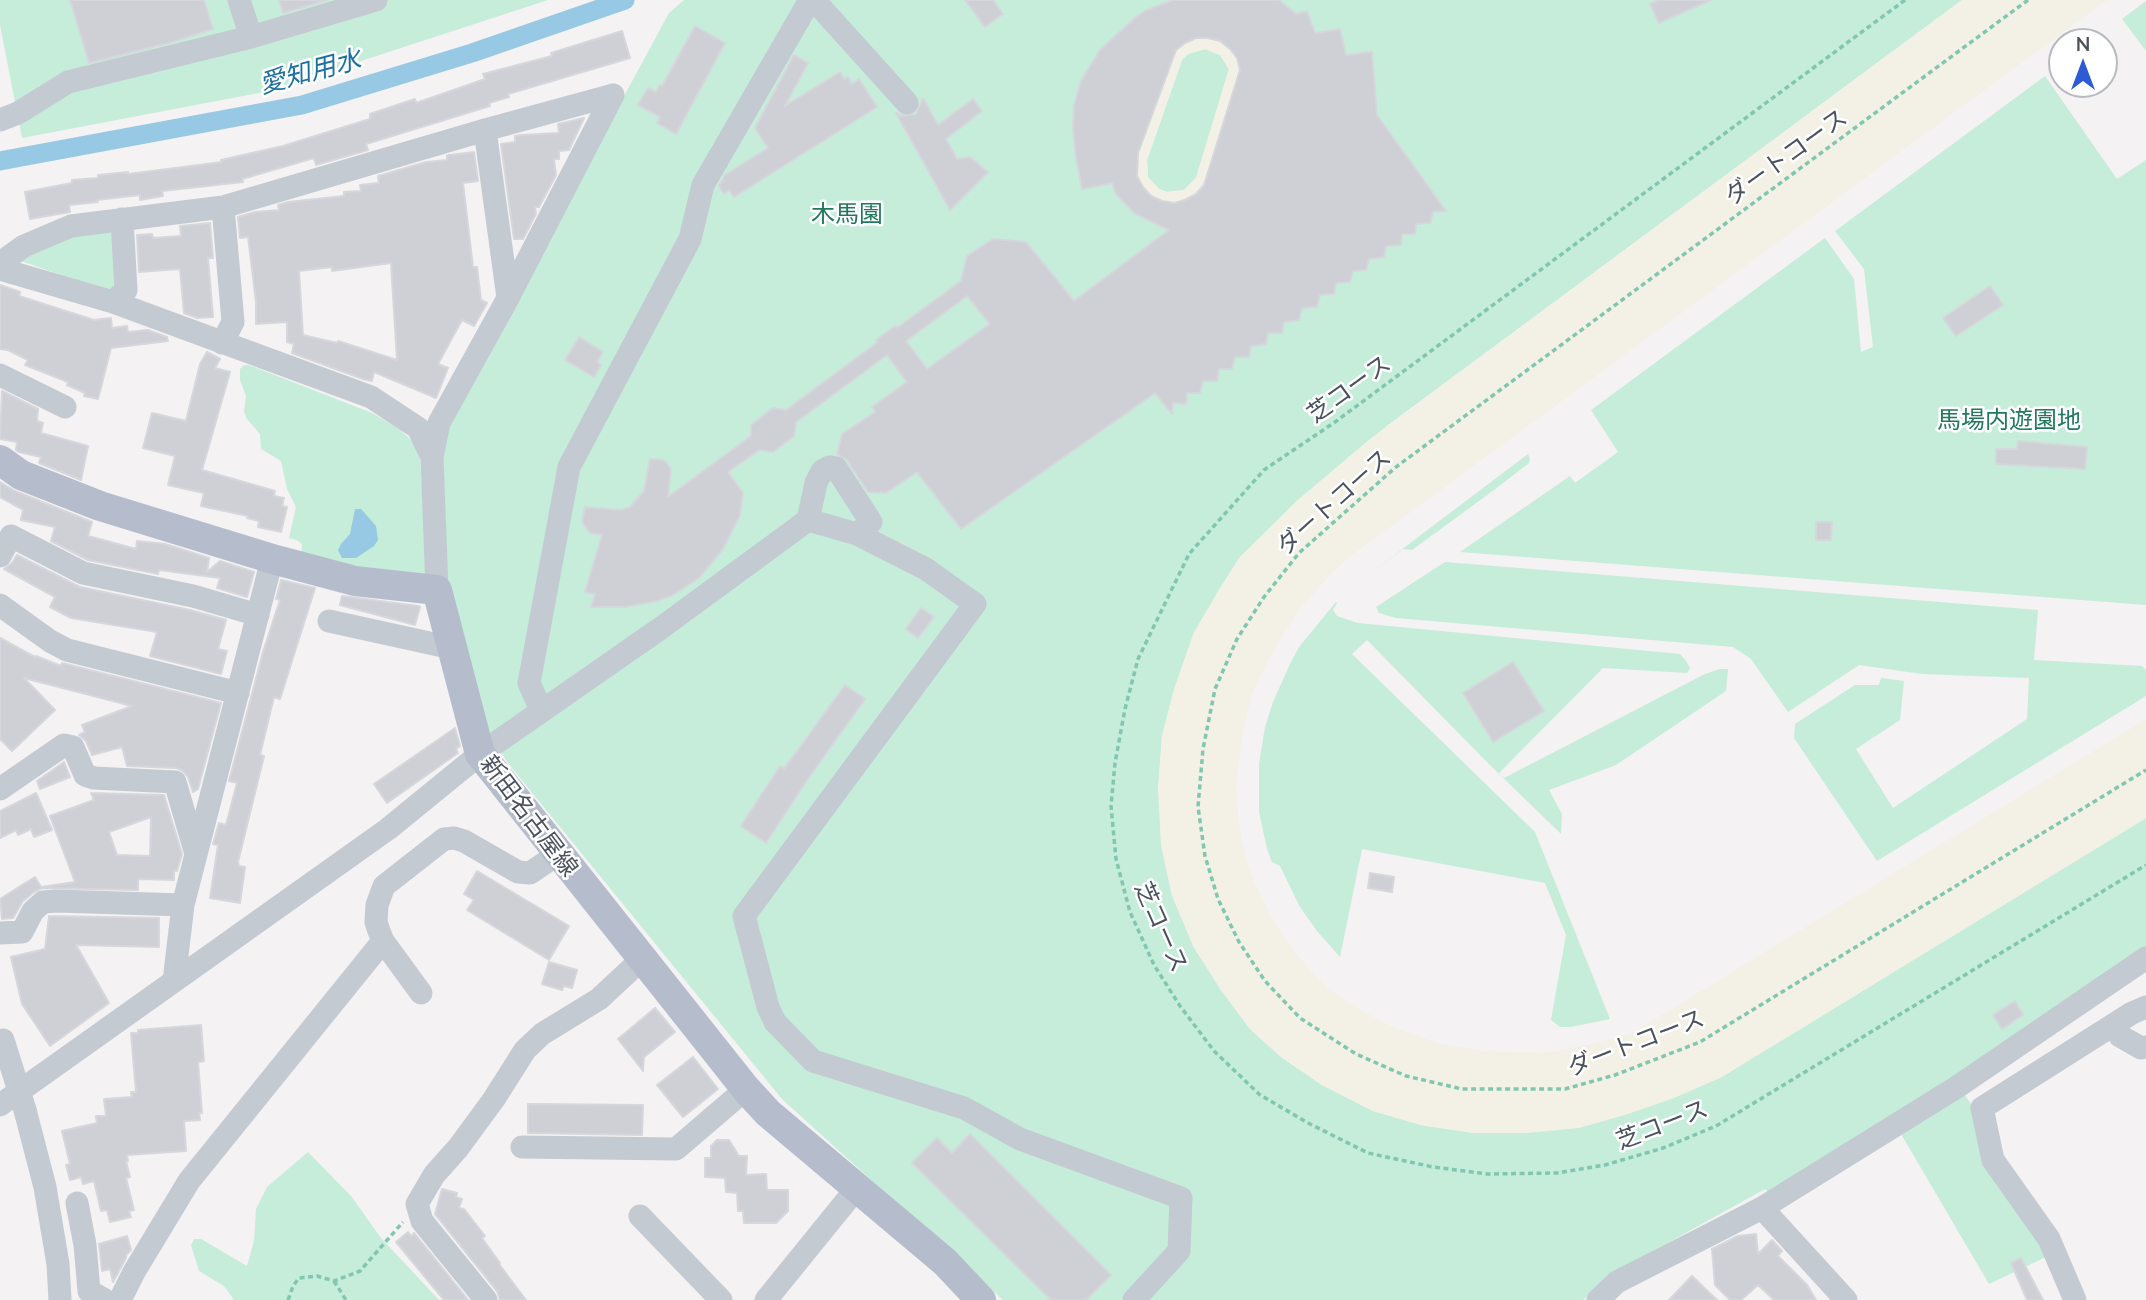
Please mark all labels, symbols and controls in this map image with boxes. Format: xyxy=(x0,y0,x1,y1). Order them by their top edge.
north arrow xyxy=(2048,28,2118,98)
text: N xyxy=(2076,32,2090,55)
water label: 愛知用水 xyxy=(256,43,364,101)
street label: ダートコース xyxy=(1719,103,1853,211)
park label: 木馬園 xyxy=(811,200,883,228)
street label: 芝コース xyxy=(1302,349,1396,429)
park label: 馬場内遊園地 xyxy=(1937,406,2081,434)
street label: ダートコース xyxy=(1271,443,1397,561)
street label: 新田名古屋線 xyxy=(474,750,584,882)
street label: 芝コース xyxy=(1128,877,1194,977)
street label: ダートコース xyxy=(1564,1004,1708,1082)
street label: 芝コース xyxy=(1612,1094,1712,1156)

